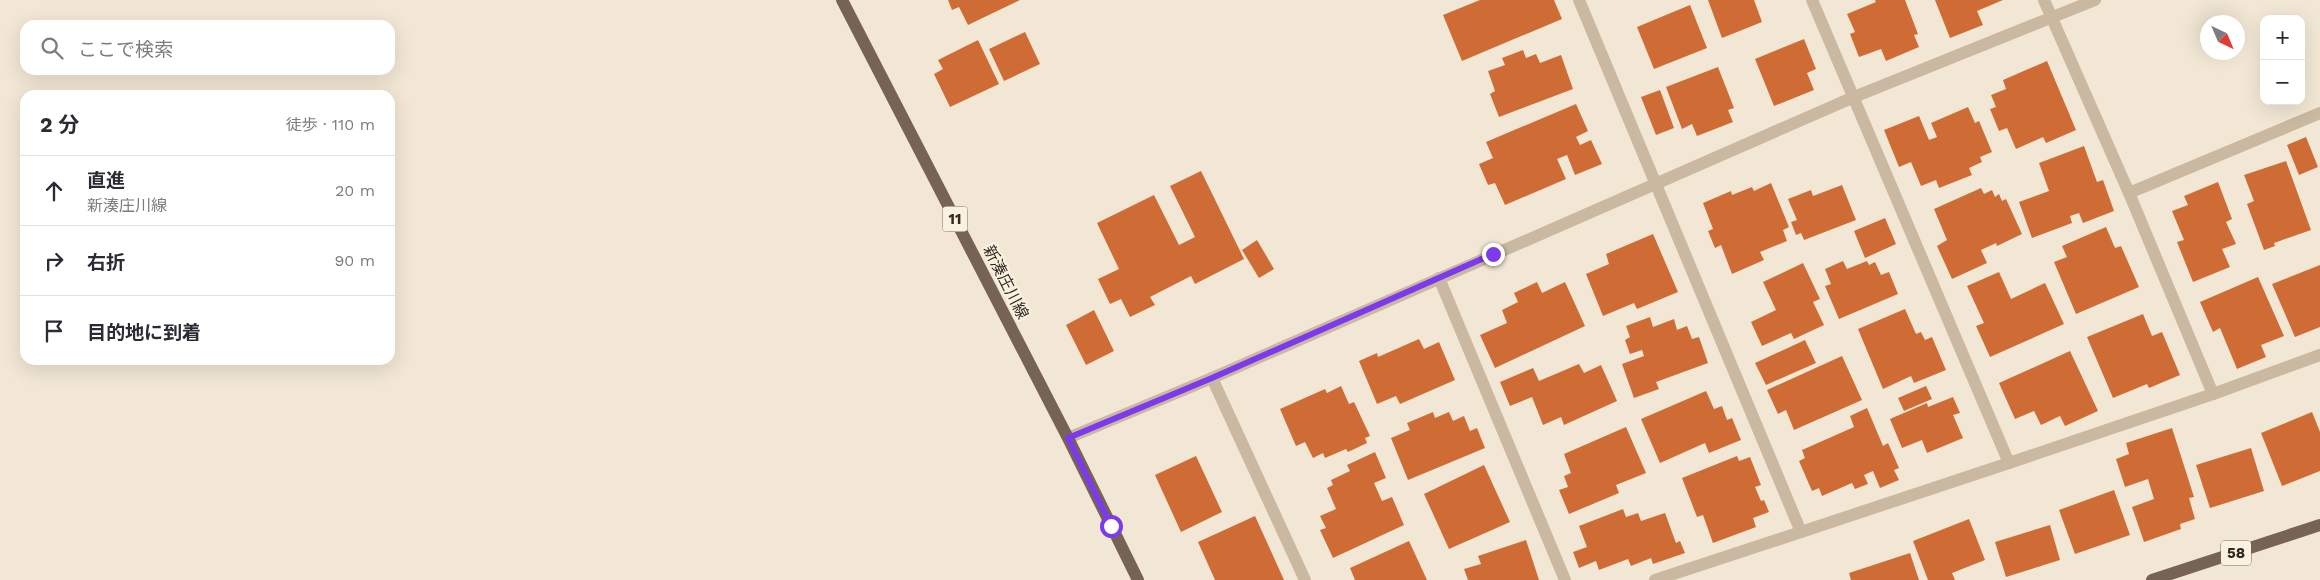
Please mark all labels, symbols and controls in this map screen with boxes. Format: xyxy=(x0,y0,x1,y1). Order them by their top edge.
north arrow xyxy=(2200,15,2245,60)
map controls xyxy=(2260,15,2305,105)
button: + xyxy=(2260,15,2305,60)
search box xyxy=(20,20,395,75)
icon: search xyxy=(38,34,66,62)
text: ここで検索 xyxy=(78,38,173,61)
button: − xyxy=(2260,60,2305,105)
text: 2 分 xyxy=(40,112,80,137)
text: 徒歩 · 110 m xyxy=(286,115,375,134)
text: 直進 xyxy=(87,169,125,192)
icon: ahead xyxy=(40,177,68,205)
text: 20 m xyxy=(335,181,375,200)
text: 新湊庄川線 xyxy=(87,196,167,215)
road number: 11 xyxy=(942,206,968,232)
street label: 新湊庄川線 xyxy=(979,242,1033,322)
route end xyxy=(1482,243,1505,266)
icon: right xyxy=(40,247,68,275)
text: 右折 xyxy=(87,251,125,274)
text: 90 m xyxy=(334,251,375,270)
icon: arrive xyxy=(40,317,68,345)
text: 目的地に到着 xyxy=(87,321,201,344)
route start xyxy=(1100,515,1123,538)
road number: 58 xyxy=(2221,540,2251,566)

